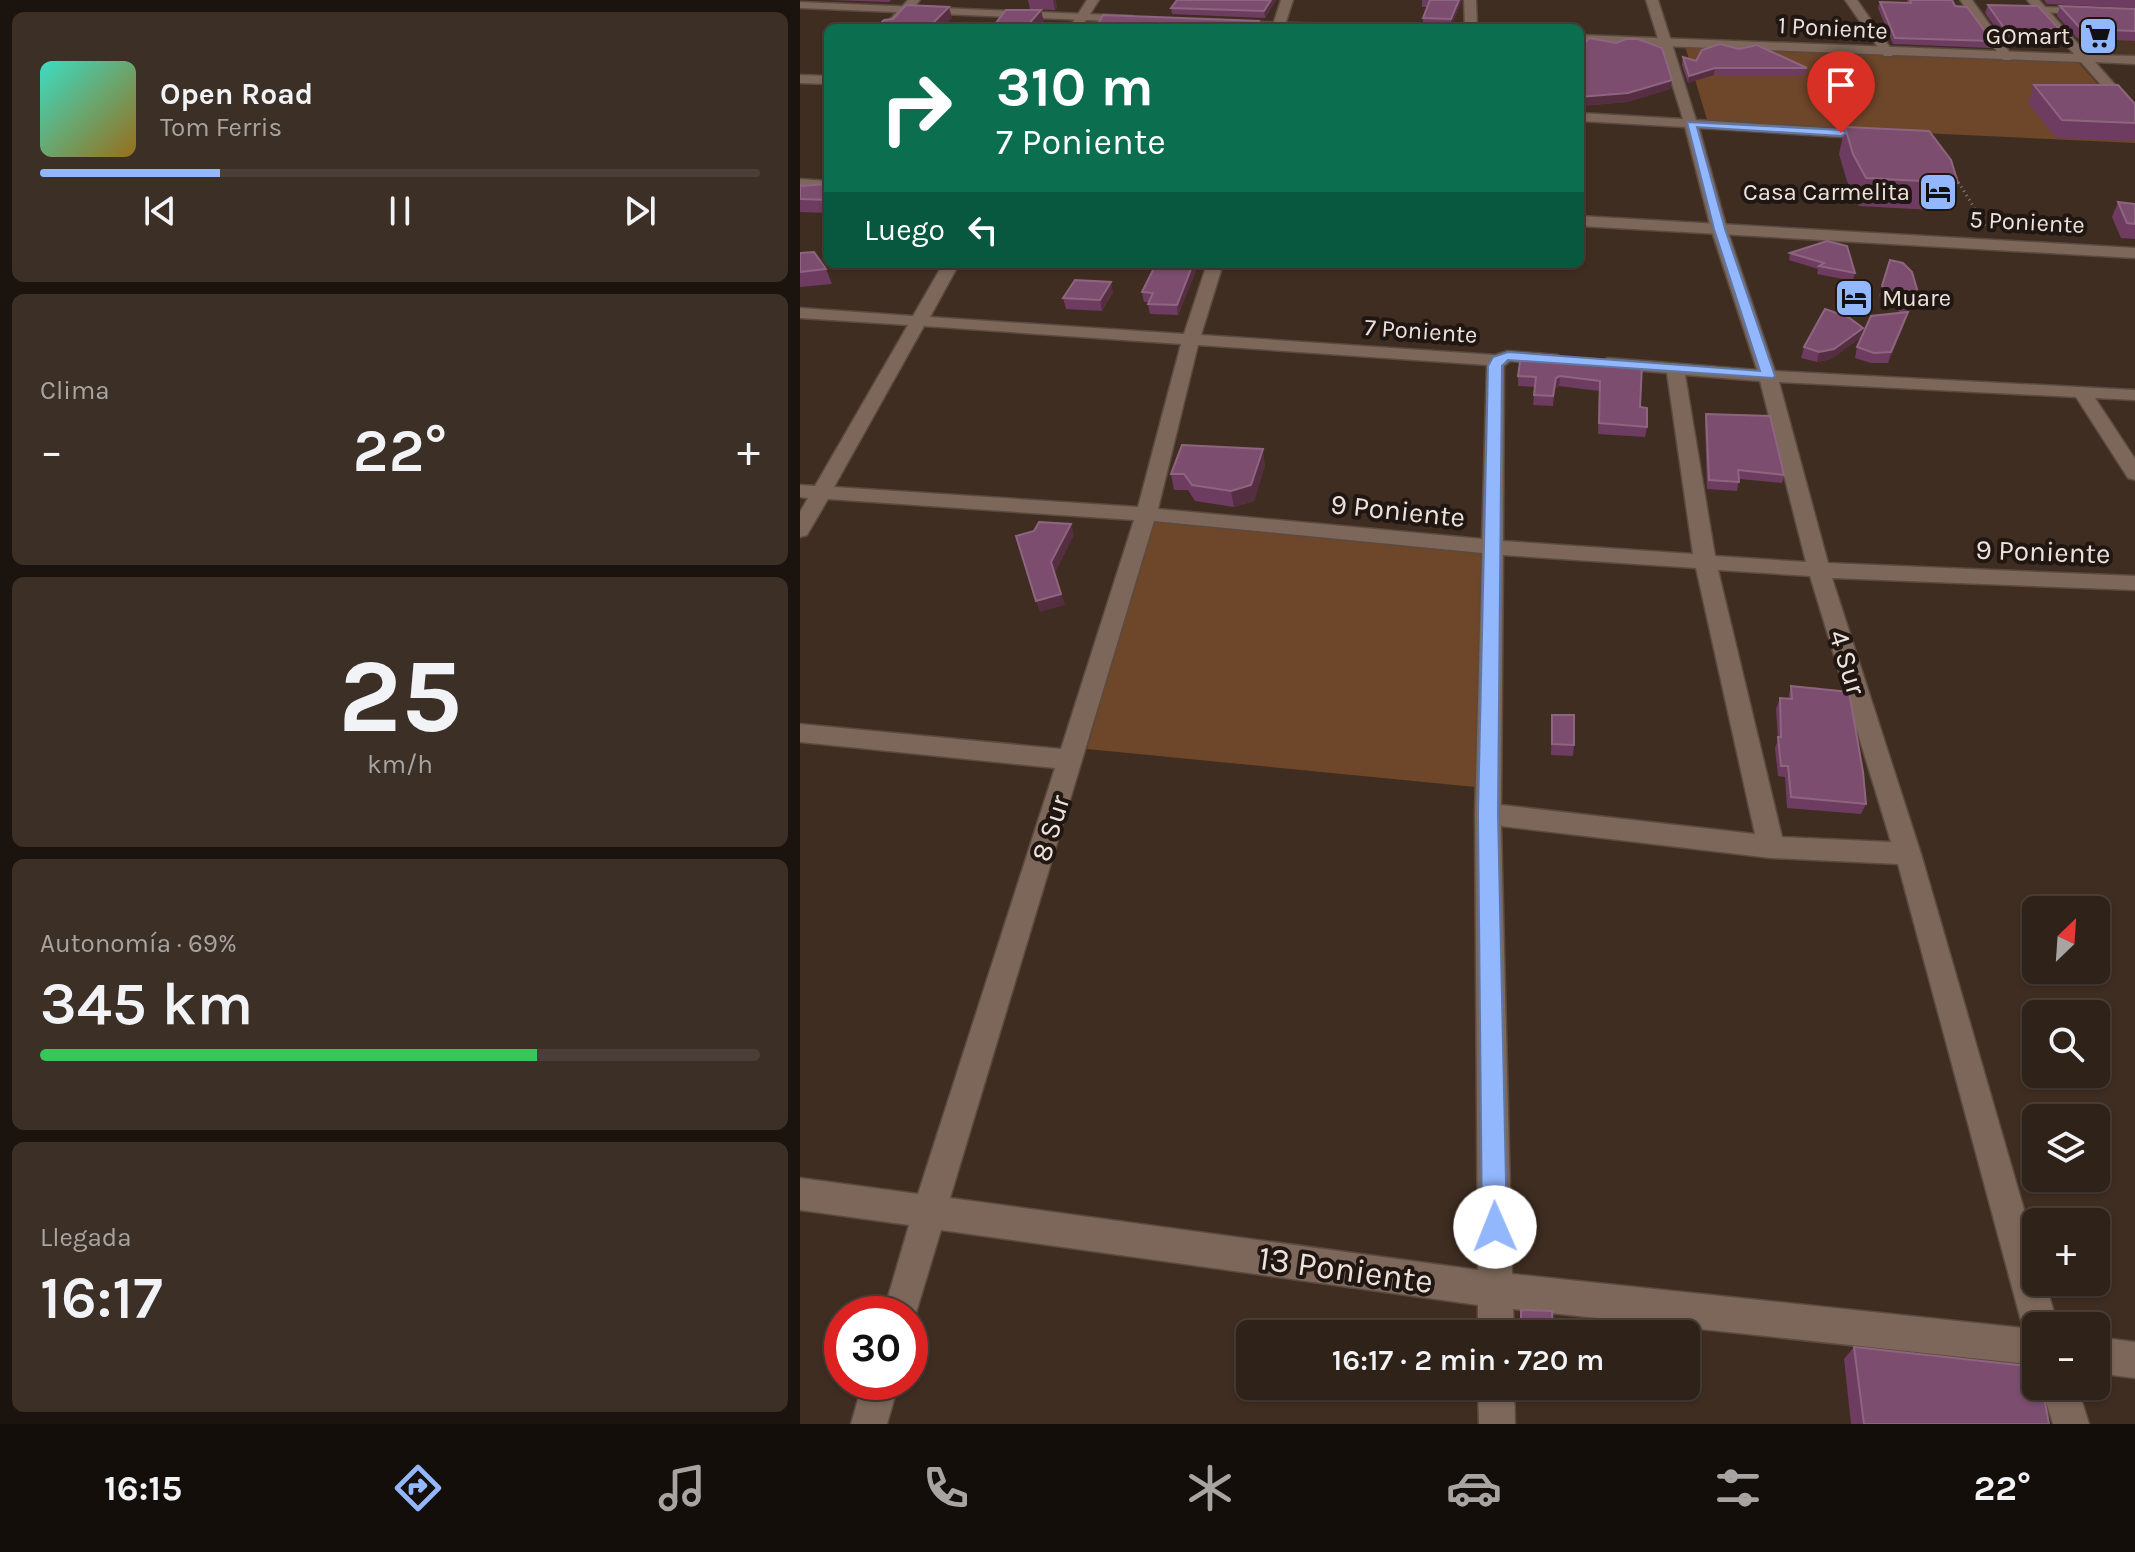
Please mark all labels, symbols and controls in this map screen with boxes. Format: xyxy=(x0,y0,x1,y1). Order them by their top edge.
street label: 1 Poniente xyxy=(1777,11,1889,45)
supermarket icon: GOmart xyxy=(2077,15,2119,57)
place label: GOmart xyxy=(1986,22,2070,50)
pin xyxy=(1807,51,1875,133)
text: 310 m xyxy=(996,54,1154,119)
icon: right xyxy=(864,56,968,160)
icon: arrive xyxy=(1819,63,1863,107)
text: Open Road xyxy=(160,76,313,112)
text: Tom Ferris xyxy=(160,112,282,143)
text: 7 Poniente xyxy=(996,121,1166,163)
hotel icon: Casa Carmelita xyxy=(1917,171,1959,213)
place label: Casa Carmelita xyxy=(1743,178,1910,206)
icon: previous xyxy=(138,189,182,233)
icon: pause xyxy=(378,189,422,233)
icon: next xyxy=(618,189,662,233)
street label: 5 Poniente xyxy=(1969,205,2085,239)
icon: left xyxy=(961,208,1005,252)
text: Luego xyxy=(864,212,945,248)
hotel icon: Muare xyxy=(1833,277,1875,319)
place label: Muare xyxy=(1882,284,1951,312)
street label: 7 Poniente xyxy=(1364,313,1478,349)
text: Clima xyxy=(40,375,110,406)
text: 22° xyxy=(353,416,447,486)
text: − xyxy=(40,426,63,477)
text: + xyxy=(737,426,760,477)
street label: 9 Poniente xyxy=(1329,487,1467,534)
street label: 9 Poniente xyxy=(1975,533,2111,570)
street label: 4 Sur xyxy=(1822,626,1873,700)
text: 25 xyxy=(338,636,462,757)
text: km/h xyxy=(367,749,433,780)
street label: 8 Sur xyxy=(1024,790,1077,866)
north arrow xyxy=(2022,896,2110,984)
map controls xyxy=(2022,896,2110,1400)
text: Autonomía · 69% xyxy=(40,928,237,959)
text: 345 km xyxy=(40,969,253,1039)
button: search xyxy=(2022,1000,2110,1088)
button: layers xyxy=(2022,1104,2110,1192)
position arrow xyxy=(1453,1185,1537,1269)
button: + xyxy=(2022,1208,2110,1296)
text: Llegada xyxy=(40,1222,132,1253)
street label: 13 Poniente xyxy=(1256,1238,1436,1302)
text: 16:17 xyxy=(40,1263,163,1333)
speed limit sign: 30 xyxy=(824,1296,928,1400)
button: − xyxy=(2022,1312,2110,1400)
text: 16:17 · 2 min · 720 m xyxy=(1332,1342,1604,1378)
icon: directions xyxy=(390,1460,446,1516)
icon: music xyxy=(654,1460,710,1516)
icon: phone xyxy=(918,1460,974,1516)
icon: climate xyxy=(1182,1460,1238,1516)
icon: car xyxy=(1446,1460,1502,1516)
icon: filters xyxy=(1710,1460,1766,1516)
text: 16:15 xyxy=(104,1467,182,1509)
text: 22° xyxy=(1973,1467,2031,1509)

